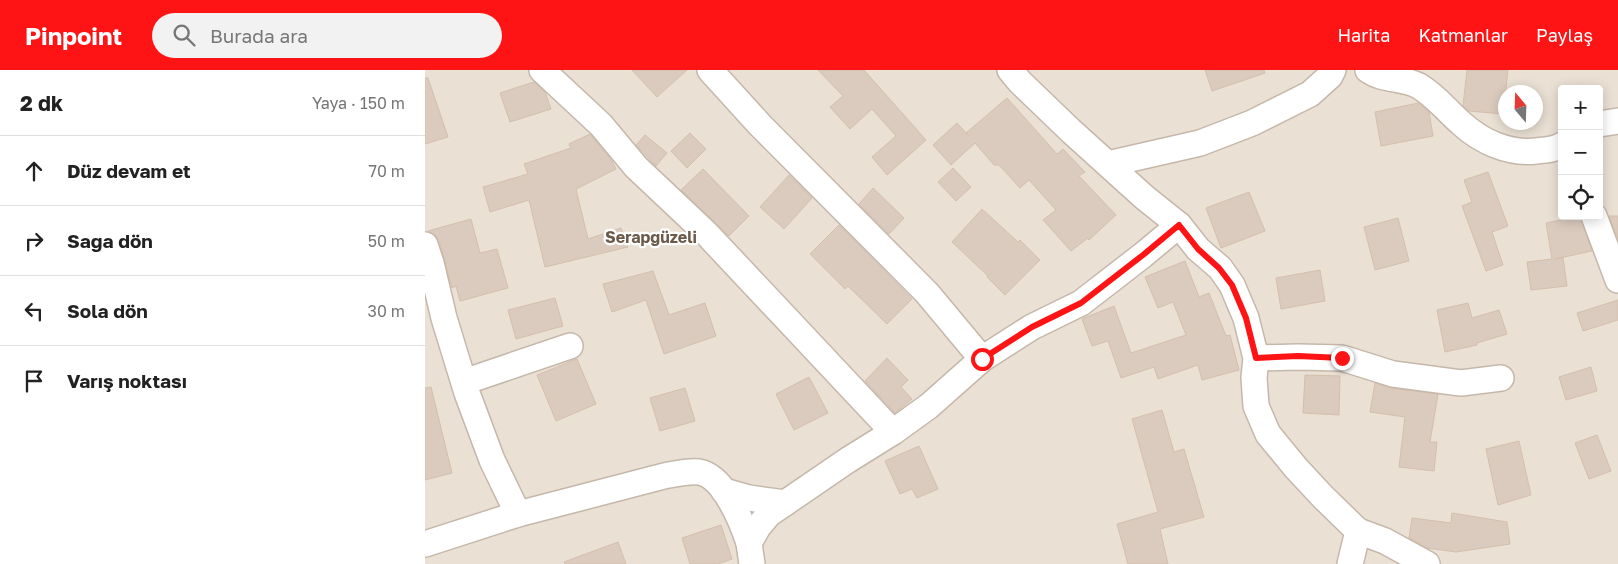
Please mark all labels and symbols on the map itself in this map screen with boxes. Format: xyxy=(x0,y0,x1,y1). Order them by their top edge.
north arrow xyxy=(1498,85,1543,130)
district label: Serapgüzeli xyxy=(605,227,697,247)
route end xyxy=(1331,347,1354,370)
route start xyxy=(971,348,994,371)

